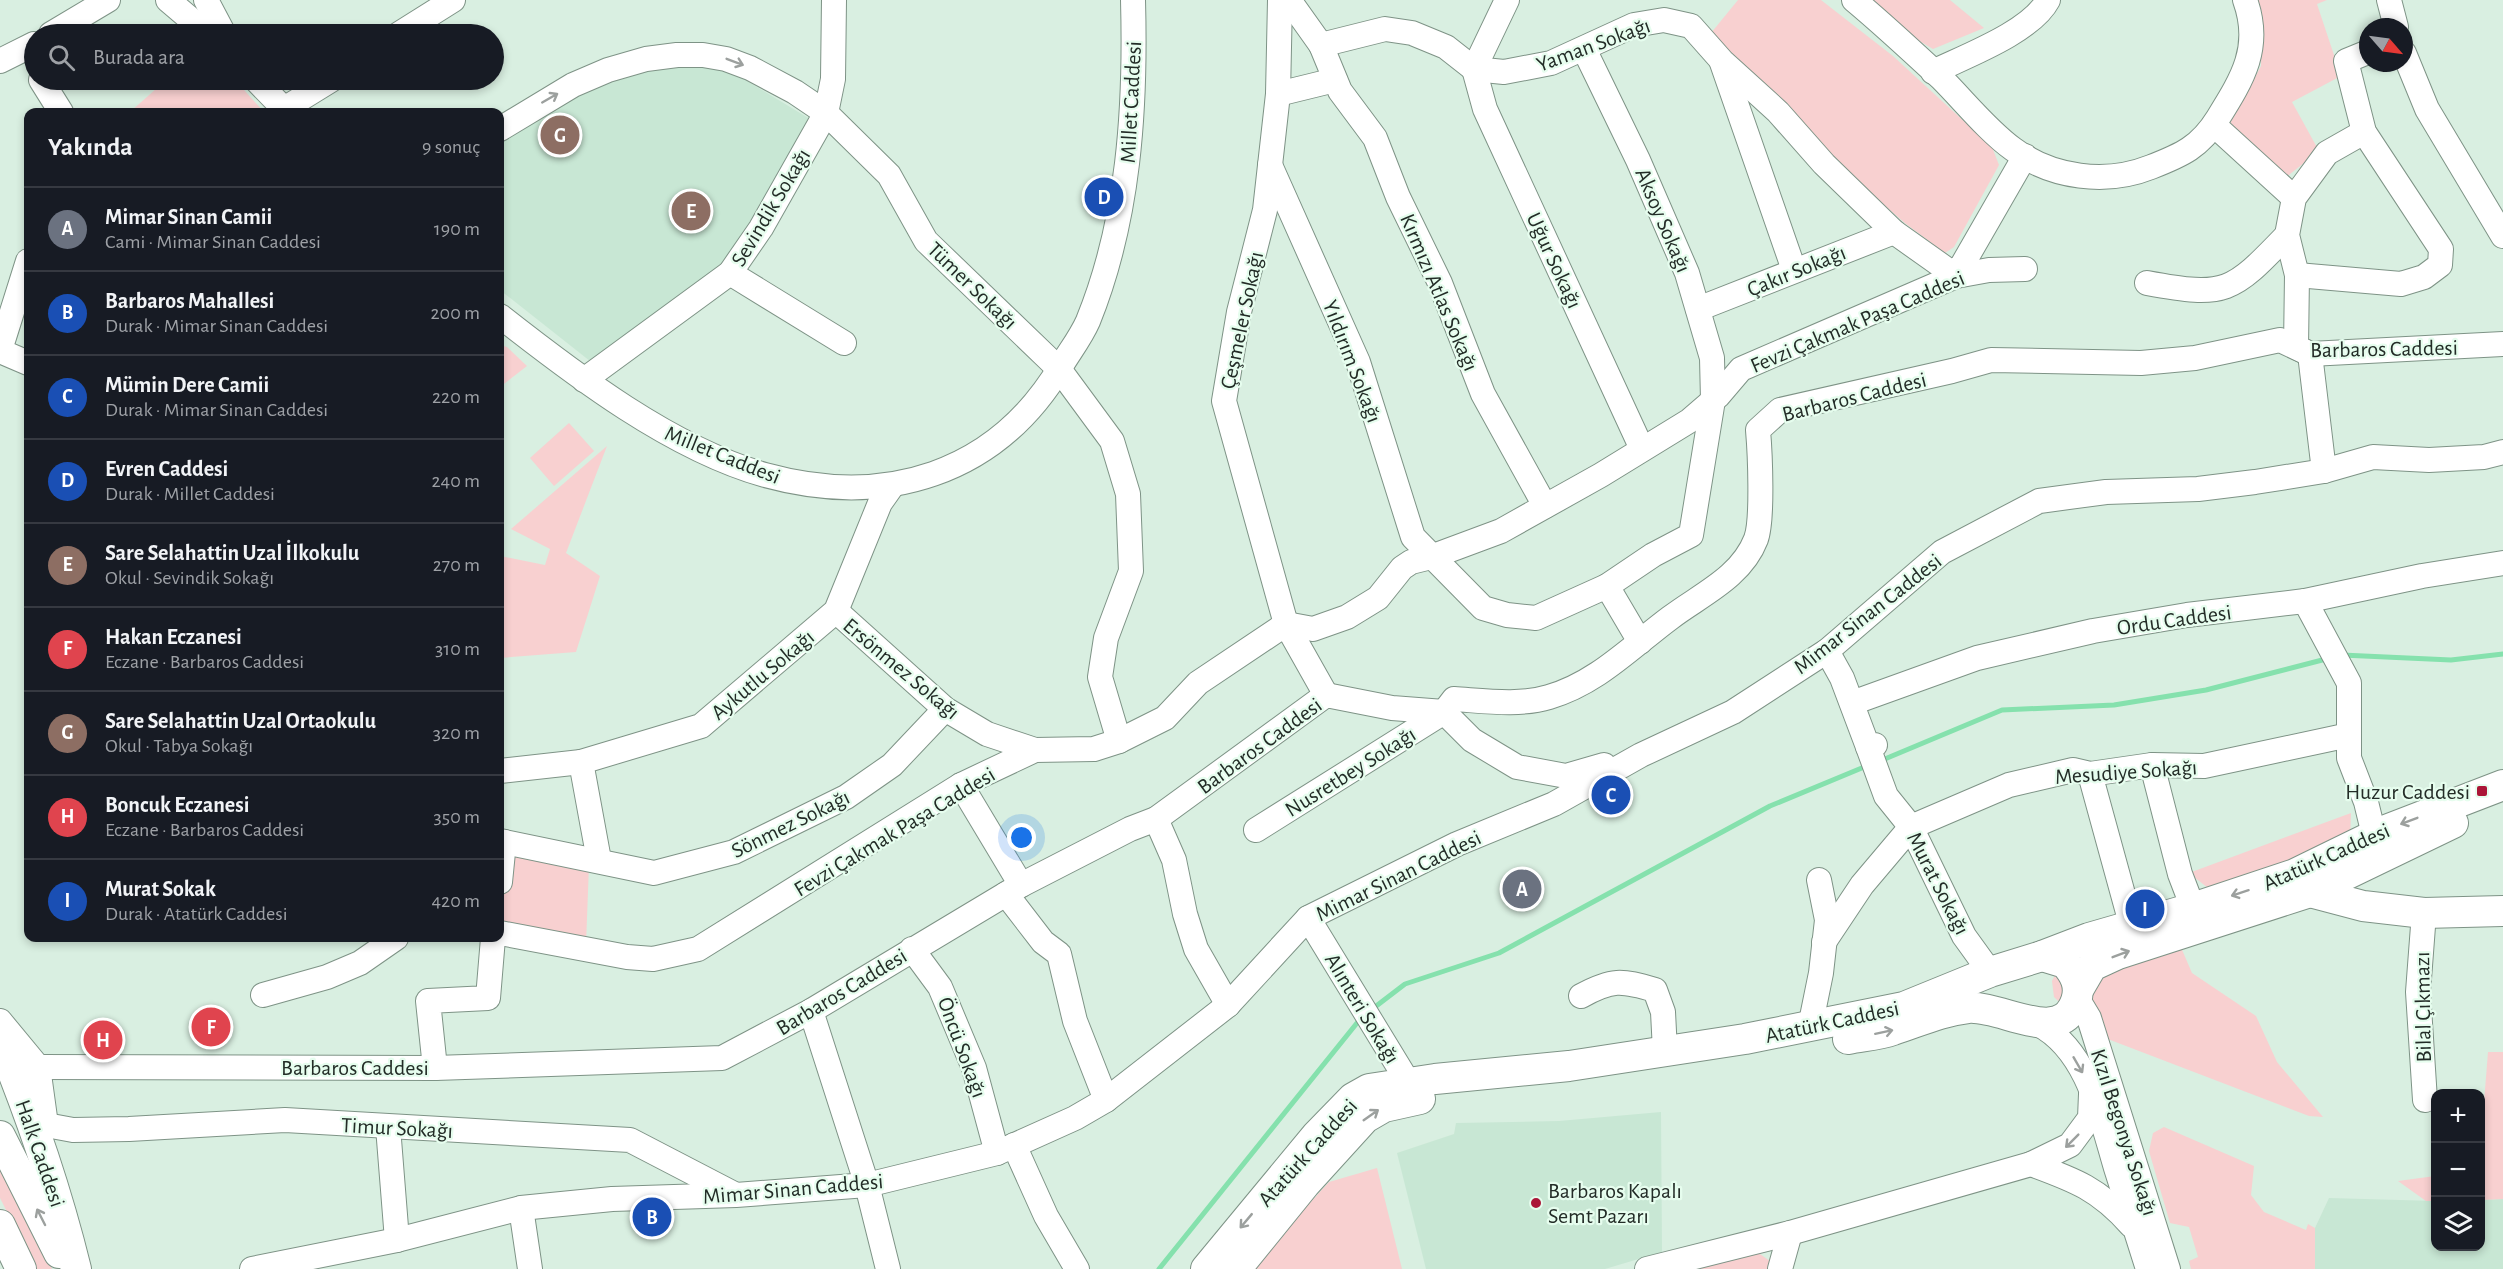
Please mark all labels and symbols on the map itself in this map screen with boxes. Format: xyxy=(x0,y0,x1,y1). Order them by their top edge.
street label: Yaman Sokağı xyxy=(1534,14,1653,76)
north arrow xyxy=(2359,18,2413,72)
street label: Millet Caddesi xyxy=(1117,40,1145,164)
one-way arrow xyxy=(725,58,744,69)
one-way arrow xyxy=(541,92,558,104)
pin: G xyxy=(540,112,580,158)
street label: Sevindik Sokağı xyxy=(727,145,815,270)
street label: Aksoy Sokağı xyxy=(1631,165,1695,276)
pin: D xyxy=(1084,174,1124,220)
pin: E xyxy=(672,188,710,234)
street label: Uğur Sokağı xyxy=(1522,209,1586,312)
street label: Kırmızı Atlas Sokağı xyxy=(1396,210,1482,374)
street label: Tümer Sokağı xyxy=(923,238,1021,334)
street label: Çakır Sokağı xyxy=(1744,241,1849,301)
street label: Çeşmeler Sokağı xyxy=(1217,250,1267,391)
street label: Fevzi Çakmak Paşa Caddesi xyxy=(1747,267,1968,377)
street label: Yıldırım Sokağı xyxy=(1319,297,1385,426)
street label: Barbaros Caddesi xyxy=(2310,337,2458,361)
street label: Barbaros Caddesi xyxy=(1780,368,1929,426)
street label: Millet Caddesi xyxy=(662,422,783,488)
street label: Mimar Sinan Caddesi xyxy=(1790,549,1946,678)
street label: Ordu Caddesi xyxy=(2116,601,2233,639)
street label: Ersönmez Sokağı xyxy=(839,614,964,724)
street label: Aykutlu Sokağı xyxy=(707,626,818,724)
street label: Barbaros Caddesi xyxy=(1193,693,1326,798)
street label: Nusretbey Sokağı xyxy=(1281,723,1420,821)
street label: Mesudiye Sokağı xyxy=(2054,756,2198,788)
street label: Fevzi Çakmak Paşa Caddesi xyxy=(790,763,999,901)
pin: C xyxy=(1592,772,1630,818)
place label: Huzur Caddesi xyxy=(2345,781,2470,803)
marker: Huzur Caddesi xyxy=(2475,784,2489,798)
street label: Sönmez Sokağı xyxy=(728,786,853,862)
one-way arrow xyxy=(2400,816,2419,827)
street label: Atatürk Caddesi xyxy=(2260,819,2393,895)
your location xyxy=(1007,823,1036,852)
street label: Mimar Sinan Caddesi xyxy=(1312,826,1485,925)
street label: Murat Sokağı xyxy=(1903,828,1973,938)
pin: A xyxy=(1502,866,1541,912)
pin: I xyxy=(2126,886,2164,932)
one-way arrow xyxy=(2231,888,2249,899)
street label: Barbaros Caddesi xyxy=(773,944,911,1039)
one-way arrow xyxy=(2111,947,2129,958)
street label: Alınteri Sokağı xyxy=(1321,950,1404,1067)
street label: Bilal Çıkmazı xyxy=(2411,951,2435,1063)
street label: Öncü Sokağı xyxy=(934,994,990,1101)
street label: Atatürk Caddesi xyxy=(1763,997,1901,1047)
pin: F xyxy=(192,1004,230,1050)
pin: H xyxy=(84,1018,122,1062)
one-way arrow xyxy=(1874,1026,1893,1037)
street label: Kızıl Begonya Sokağı xyxy=(2087,1046,2161,1218)
one-way arrow xyxy=(2072,1056,2084,1073)
street label: Barbaros Caddesi xyxy=(281,1057,429,1079)
street label: Atatürk Caddesi xyxy=(1254,1095,1362,1211)
street label: Halk Caddesi xyxy=(11,1097,69,1210)
one-way arrow xyxy=(1363,1109,1379,1121)
street label: Timur Sokağı xyxy=(340,1114,453,1142)
one-way arrow xyxy=(2064,1133,2079,1148)
street label: Mimar Sinan Caddesi xyxy=(702,1170,884,1208)
place label: Barbaros Kapalı Semt Pazarı xyxy=(1548,1180,1682,1227)
pin: B xyxy=(632,1194,672,1240)
marker: Barbaros Kapalı Semt Pazarı xyxy=(1529,1196,1543,1210)
one-way arrow xyxy=(34,1208,46,1226)
one-way arrow xyxy=(1239,1213,1253,1228)

